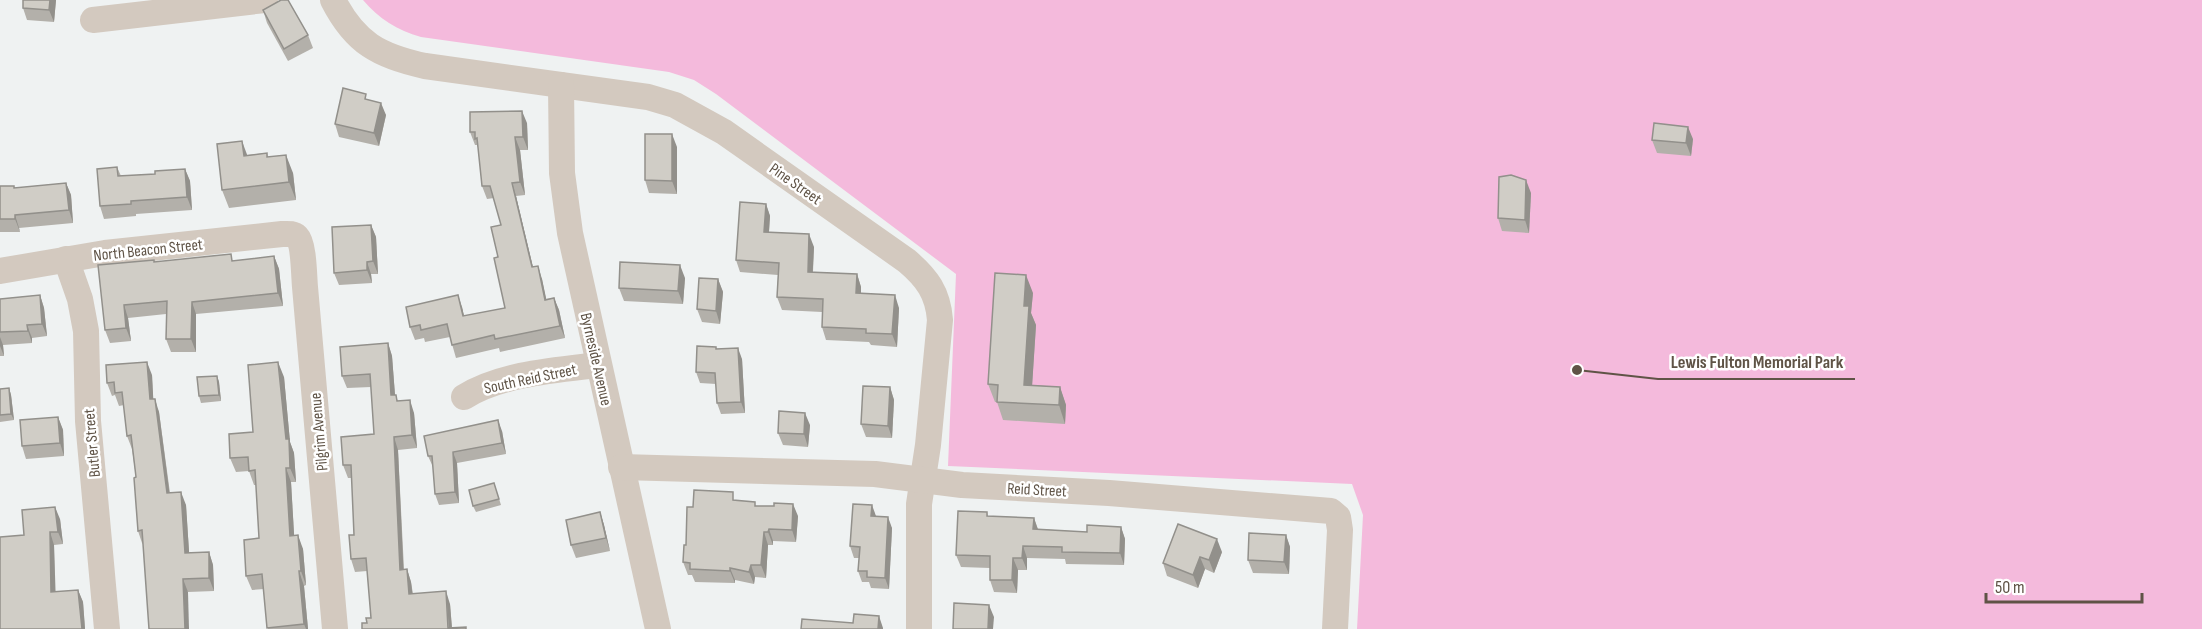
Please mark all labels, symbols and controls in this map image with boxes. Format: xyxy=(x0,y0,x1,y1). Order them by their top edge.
street label: Pine Street xyxy=(765,159,825,209)
street label: North Beacon Street xyxy=(93,235,204,266)
street label: Byrneside Avenue xyxy=(576,311,615,408)
callout: Lewis Fulton Memorial Park xyxy=(1658,343,1855,379)
text: Lewis Fulton Memorial Park xyxy=(1671,352,1844,373)
street label: South Reid Street xyxy=(482,360,578,399)
street label: Pilgrim Avenue xyxy=(307,392,332,472)
street label: Butler Street xyxy=(80,408,105,478)
street label: Reid Street xyxy=(1007,479,1067,502)
scale bar xyxy=(1986,566,2142,604)
text: 50 m xyxy=(1995,577,2025,598)

